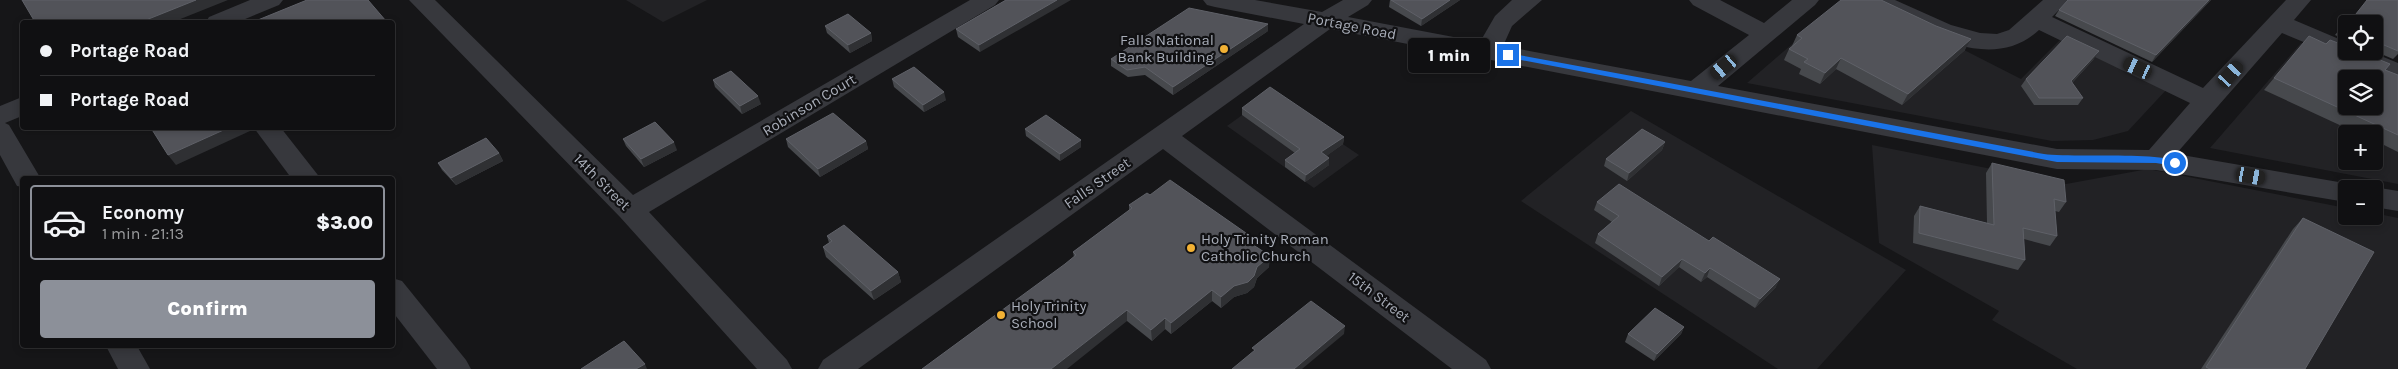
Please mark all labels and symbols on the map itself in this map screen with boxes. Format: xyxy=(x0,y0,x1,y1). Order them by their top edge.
street label: Portage Road xyxy=(1306,9,1398,43)
place label: Falls National Bank Building xyxy=(1117,31,1215,66)
callout: 1 min xyxy=(1408,38,1490,72)
marker: Falls National Bank Building xyxy=(1218,43,1230,55)
route end xyxy=(1497,44,1519,66)
car xyxy=(1707,52,1740,82)
car xyxy=(2121,55,2154,81)
car xyxy=(2215,58,2246,90)
street label: Robinson Court xyxy=(759,70,859,140)
street label: 14th Street xyxy=(570,150,634,214)
route start xyxy=(2164,152,2186,174)
street label: Falls Street xyxy=(1060,153,1134,212)
car xyxy=(2234,166,2267,186)
place label: Holy Trinity Roman Catholic Church xyxy=(1201,230,1329,265)
marker: Holy Trinity Roman Catholic Church xyxy=(1185,242,1197,254)
street label: 15th Street xyxy=(1344,268,1414,326)
place label: Holy Trinity School xyxy=(1011,297,1086,332)
marker: Holy Trinity School xyxy=(995,309,1007,321)

